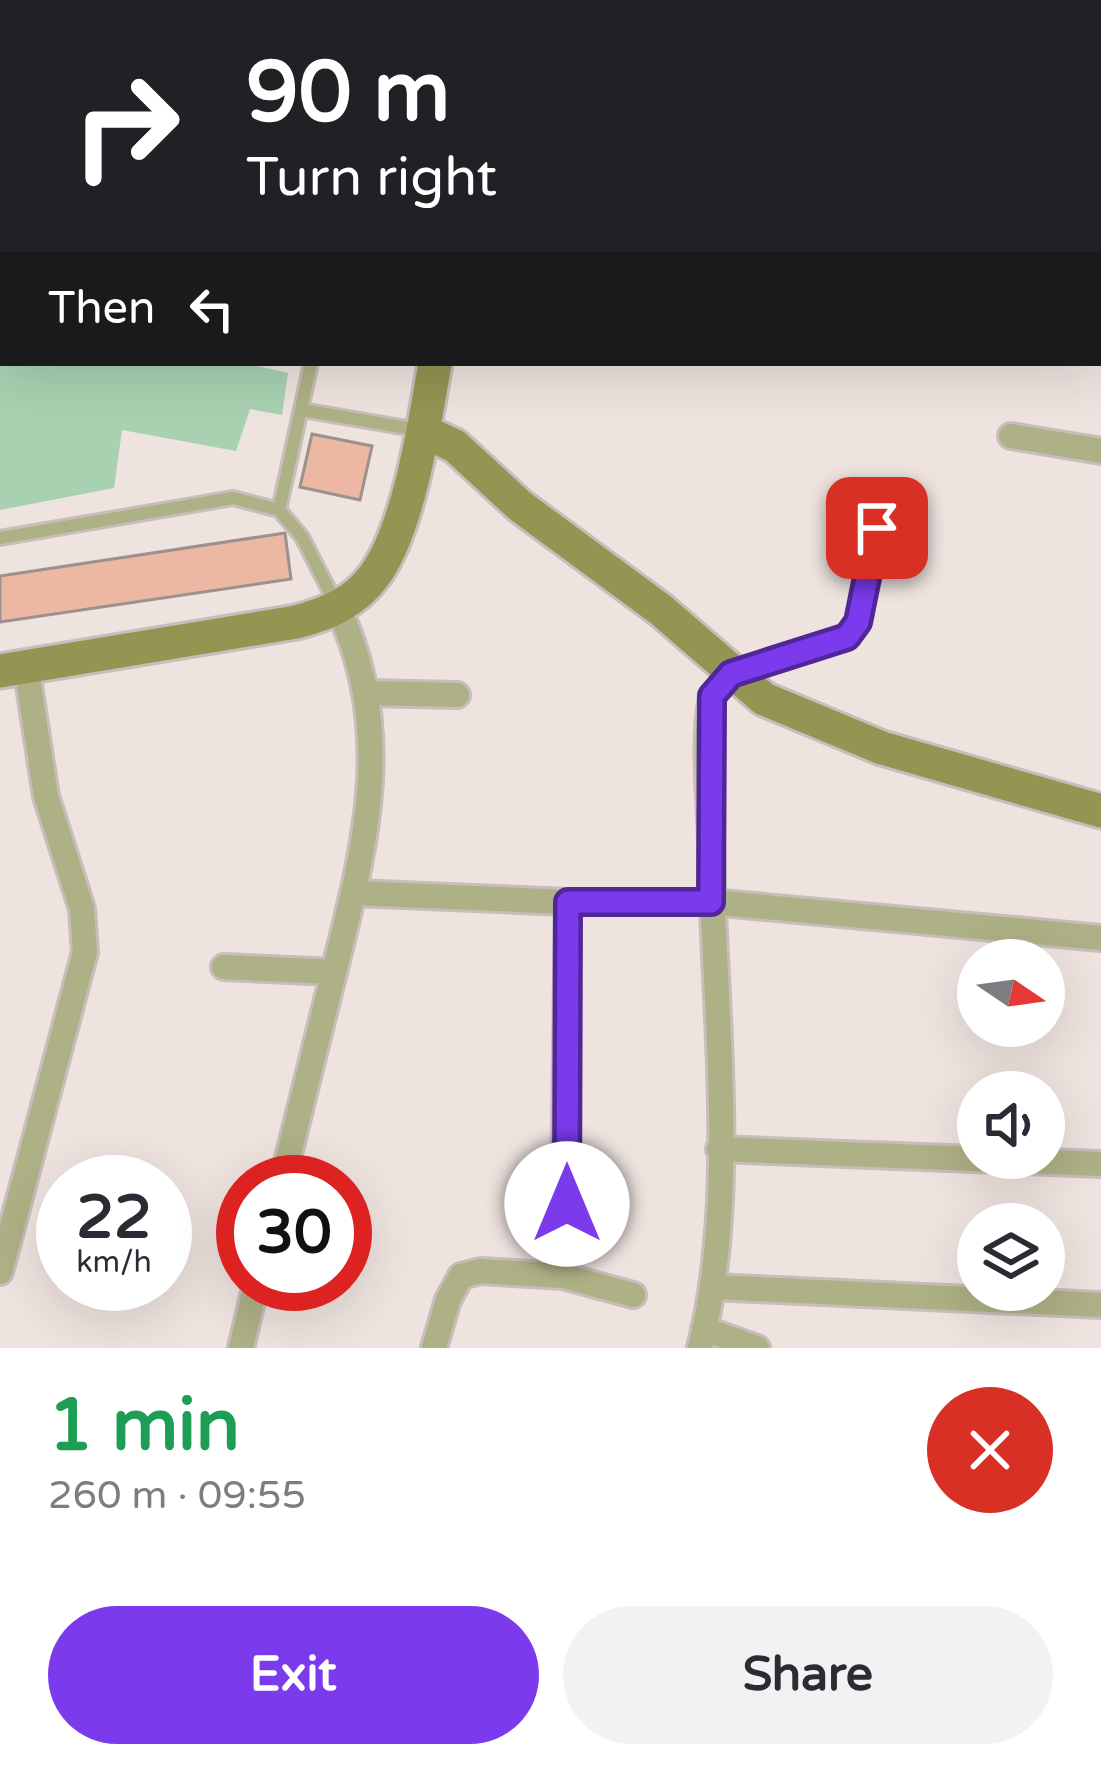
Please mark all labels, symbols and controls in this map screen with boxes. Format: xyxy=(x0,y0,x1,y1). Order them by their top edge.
text: 90 m xyxy=(246,43,450,144)
icon: right xyxy=(48,48,204,204)
text: Turn right xyxy=(246,145,497,210)
icon: left xyxy=(179,276,245,342)
text: Then xyxy=(48,282,155,336)
pin xyxy=(826,477,928,579)
icon: arrive xyxy=(844,495,910,561)
north arrow xyxy=(957,939,1065,1047)
map controls xyxy=(957,939,1065,1311)
button: sound xyxy=(957,1071,1065,1179)
position arrow xyxy=(504,1141,630,1267)
speed limit sign: 30 xyxy=(216,1155,372,1311)
text: 22 xyxy=(76,1182,152,1254)
button: layers xyxy=(957,1203,1065,1311)
text: km/h xyxy=(76,1244,152,1281)
text: 1 min xyxy=(48,1383,240,1470)
button: close xyxy=(927,1387,1053,1513)
text: 260 m · 09:55 xyxy=(48,1472,306,1519)
button: Exit xyxy=(48,1606,539,1744)
button: Share xyxy=(563,1606,1053,1744)

